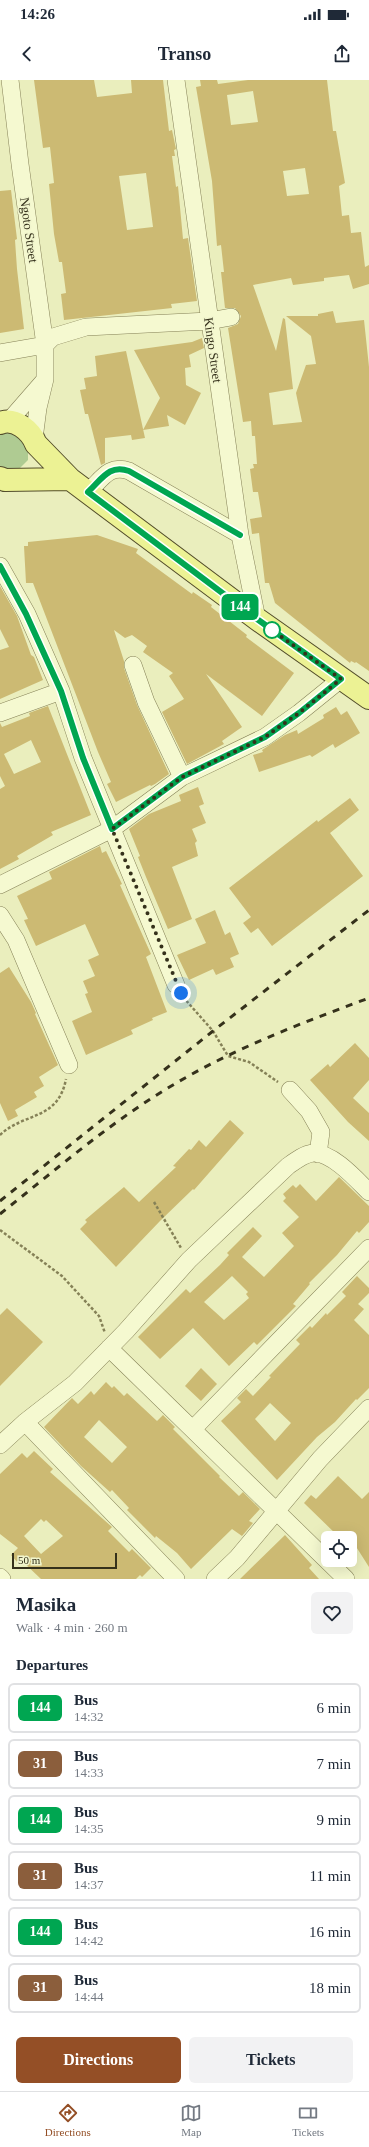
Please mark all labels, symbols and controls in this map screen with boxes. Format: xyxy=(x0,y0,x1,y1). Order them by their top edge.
text: 14:26 xyxy=(20,6,55,22)
icon: back xyxy=(16,43,38,65)
icon: share xyxy=(331,43,353,65)
text: Transo xyxy=(158,44,211,64)
street label: Ngoto Street xyxy=(17,196,41,264)
street label: Kingo Street xyxy=(201,316,225,384)
line badge: 144 xyxy=(217,594,263,620)
text: 144 xyxy=(230,599,251,614)
unlabelled marker xyxy=(263,621,281,639)
your location xyxy=(171,983,191,1003)
map controls xyxy=(321,1531,357,1567)
button: locate xyxy=(321,1531,357,1567)
scale bar xyxy=(12,1551,117,1570)
text: 50 m xyxy=(18,1554,40,1566)
button: heart xyxy=(311,1592,353,1634)
text: Masika xyxy=(16,1594,76,1615)
text: Walk · 4 min · 260 m xyxy=(16,1620,128,1635)
text: Departures xyxy=(16,1657,88,1673)
text: Bus xyxy=(74,1692,98,1708)
text: 144 xyxy=(30,1700,51,1715)
text: 6 min xyxy=(316,1700,351,1716)
text: 14:32 xyxy=(74,1709,104,1724)
text: Bus xyxy=(74,1748,98,1764)
text: 31 xyxy=(33,1756,47,1771)
text: 7 min xyxy=(316,1756,351,1772)
text: 14:33 xyxy=(74,1765,104,1780)
text: Bus xyxy=(74,1804,98,1820)
text: 144 xyxy=(30,1812,51,1827)
text: 9 min xyxy=(316,1812,351,1828)
text: 14:35 xyxy=(74,1821,104,1836)
text: Bus xyxy=(74,1860,98,1876)
text: 31 xyxy=(33,1868,47,1883)
text: 11 min xyxy=(309,1868,351,1884)
text: 14:37 xyxy=(74,1877,104,1892)
text: Bus xyxy=(74,1916,98,1932)
text: 144 xyxy=(30,1924,51,1939)
text: 16 min xyxy=(309,1924,351,1940)
text: 14:42 xyxy=(74,1933,104,1948)
text: Bus xyxy=(74,1972,98,1988)
text: 31 xyxy=(33,1980,47,1995)
text: 18 min xyxy=(309,1980,351,1996)
text: 14:44 xyxy=(74,1989,104,2004)
button: Directions xyxy=(16,2037,181,2083)
button: Tickets xyxy=(189,2037,353,2083)
tab: Directions xyxy=(45,2102,91,2138)
tab: Map xyxy=(180,2102,202,2138)
tab: Tickets xyxy=(292,2102,324,2138)

